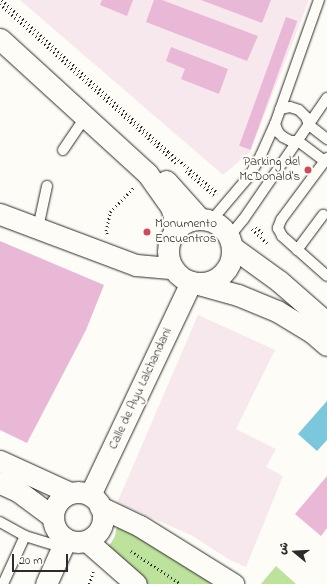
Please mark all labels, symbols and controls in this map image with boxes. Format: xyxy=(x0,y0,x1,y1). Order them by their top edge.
place label: Parking del McDonald's xyxy=(239,155,300,186)
marker: Parking del McDonald's xyxy=(303,165,313,175)
place label: Monumento Encuentros xyxy=(155,217,217,248)
marker: Monumento Encuentros xyxy=(142,227,152,237)
street label: Calle de Ayu Lalchandani xyxy=(106,326,176,452)
north arrow xyxy=(275,532,315,572)
text: ش xyxy=(274,540,293,557)
scale bar xyxy=(14,546,70,572)
text: 20 m xyxy=(19,552,42,570)

